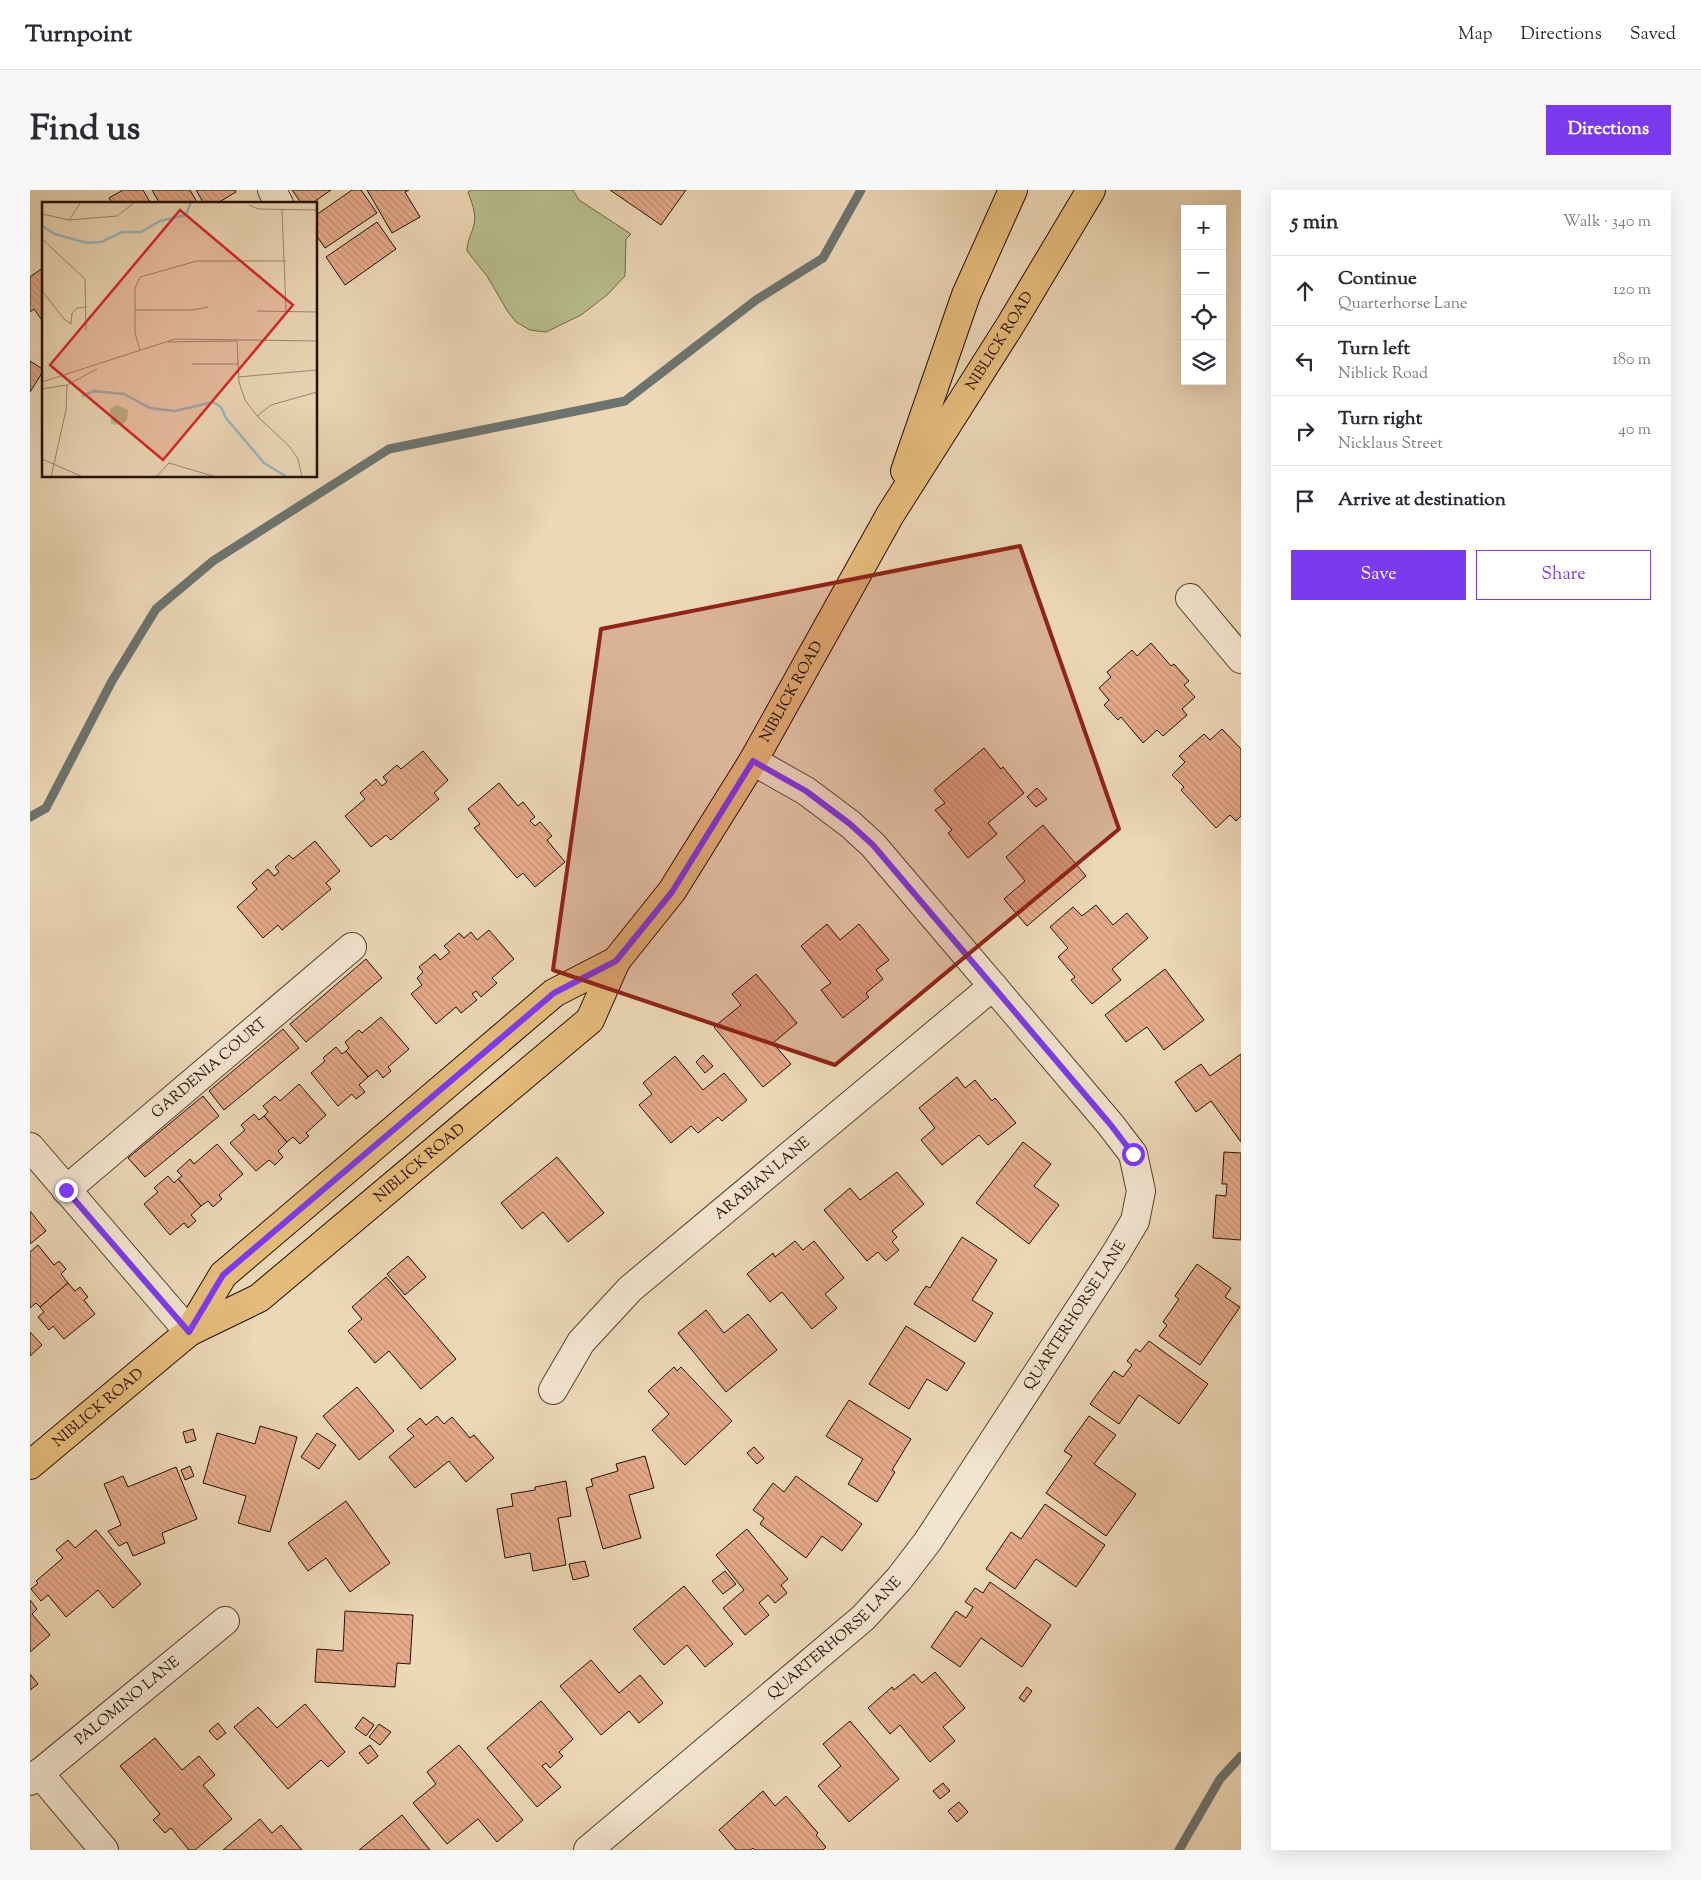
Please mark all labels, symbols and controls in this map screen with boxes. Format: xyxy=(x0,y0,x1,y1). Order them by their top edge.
text: Turnpoint xyxy=(25,18,132,52)
text: Map xyxy=(1458,22,1493,48)
text: Directions xyxy=(1521,22,1602,48)
text: Saved xyxy=(1630,22,1676,48)
text: Find us xyxy=(30,105,140,156)
button: Directions xyxy=(1546,105,1671,155)
inset map xyxy=(42,202,318,478)
map controls xyxy=(1181,205,1226,385)
button: + xyxy=(1181,205,1226,250)
text: 5 min xyxy=(1291,208,1338,238)
text: Walk · 340 m xyxy=(1563,211,1651,234)
button: − xyxy=(1181,250,1226,295)
text: Continue xyxy=(1338,266,1417,293)
icon: ahead xyxy=(1291,277,1319,305)
text: 120 m xyxy=(1613,279,1651,302)
street label: NIBLICK ROAD xyxy=(961,287,1039,395)
text: Quarterhorse Lane xyxy=(1338,293,1468,316)
button: locate xyxy=(1181,295,1226,340)
text: Turn left xyxy=(1338,336,1410,363)
button: layers xyxy=(1181,340,1226,385)
icon: left xyxy=(1291,347,1319,375)
text: 180 m xyxy=(1612,349,1651,372)
text: Niblick Road xyxy=(1338,363,1428,386)
text: Turn right xyxy=(1338,406,1422,433)
icon: right xyxy=(1291,417,1319,445)
text: 40 m xyxy=(1618,419,1651,442)
text: Nicklaus Street xyxy=(1338,433,1443,456)
icon: arrive xyxy=(1291,487,1319,515)
text: Arrive at destination xyxy=(1338,487,1506,514)
button: Save xyxy=(1291,550,1466,600)
button: Share xyxy=(1476,550,1651,600)
street label: NIBLICK ROAD xyxy=(755,637,828,746)
street label: GARDENIA COURT xyxy=(147,1013,272,1123)
street label: NIBLICK ROAD xyxy=(370,1119,470,1207)
street label: ARABIAN LANE xyxy=(710,1132,815,1225)
route start xyxy=(1122,1143,1145,1166)
route end xyxy=(55,1179,78,1202)
street label: QUARTERHORSE LANE xyxy=(1019,1237,1132,1394)
street label: NIBLICK ROAD xyxy=(48,1364,148,1452)
street label: QUARTERHORSE LANE xyxy=(763,1572,906,1705)
street label: PALOMINO LANE xyxy=(71,1652,184,1750)

